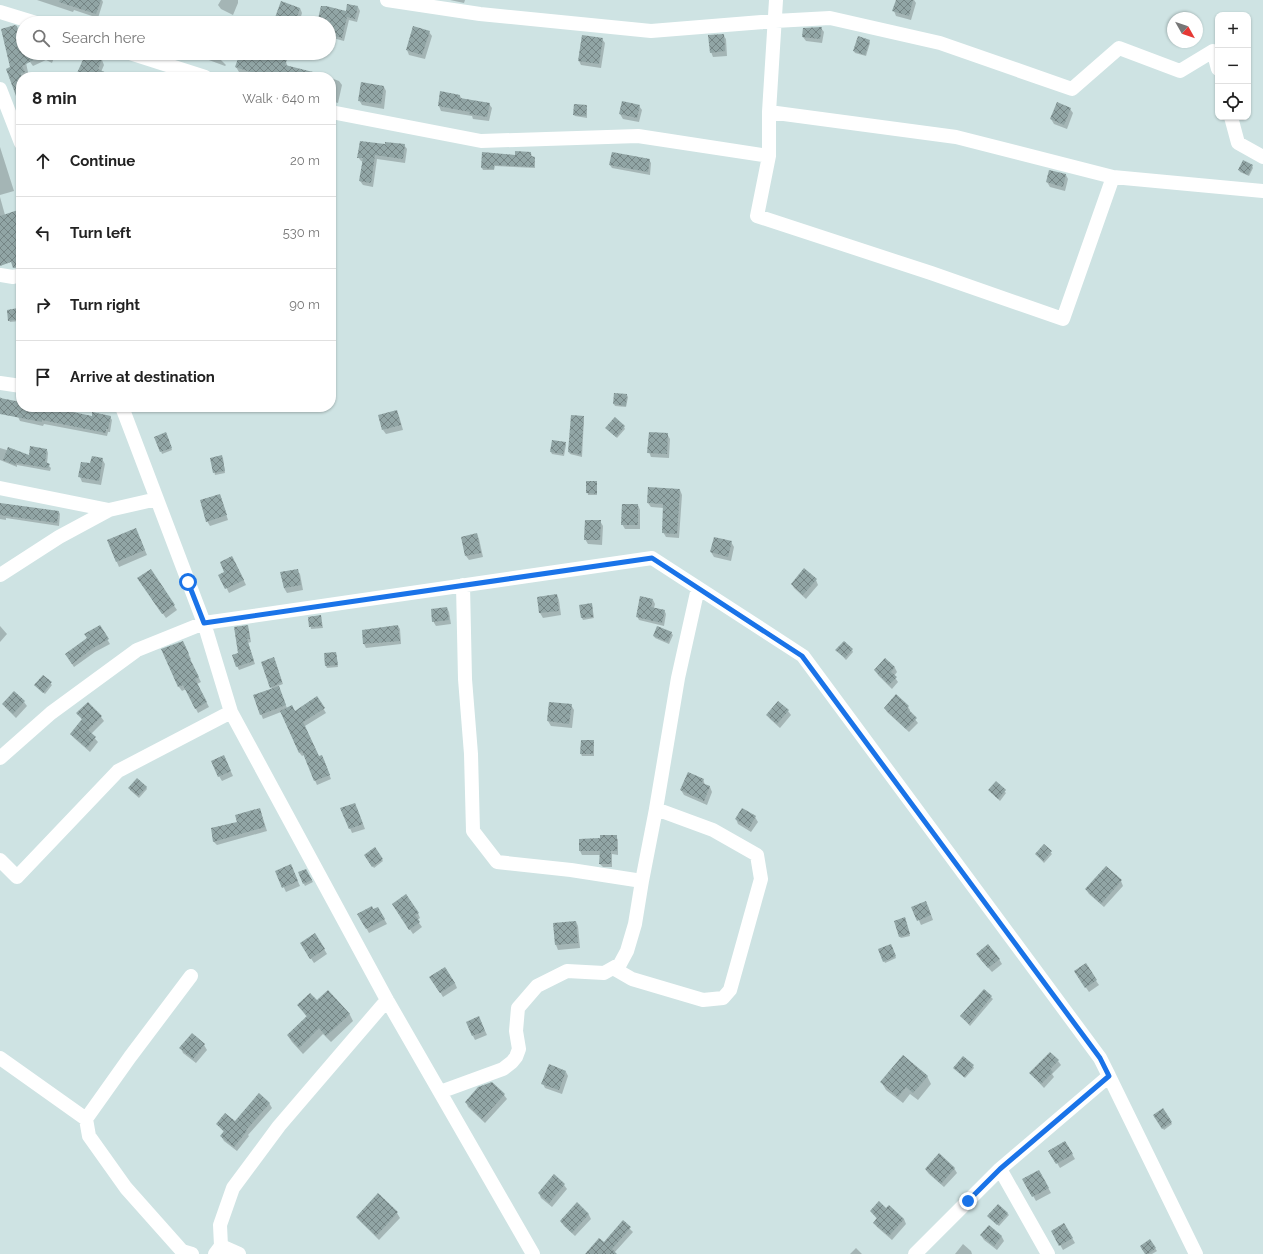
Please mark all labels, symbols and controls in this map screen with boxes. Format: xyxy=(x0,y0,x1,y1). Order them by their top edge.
north arrow xyxy=(1167,12,1203,48)
map controls xyxy=(1215,12,1251,120)
button: + xyxy=(1215,12,1251,48)
search box xyxy=(16,16,336,60)
icon: search xyxy=(30,27,52,49)
text: Search here xyxy=(62,29,145,47)
button: − xyxy=(1215,48,1251,84)
button: locate xyxy=(1215,84,1251,120)
text: 8 min xyxy=(32,88,77,108)
text: Walk · 640 m xyxy=(242,91,320,106)
icon: ahead xyxy=(32,150,54,172)
text: Continue xyxy=(70,152,135,170)
text: 20 m xyxy=(290,153,320,168)
icon: left xyxy=(32,222,54,244)
text: Turn left xyxy=(70,224,131,242)
text: 530 m xyxy=(283,225,320,240)
icon: right xyxy=(32,294,54,316)
text: Turn right xyxy=(70,296,140,314)
text: 90 m xyxy=(289,297,320,312)
icon: arrive xyxy=(32,366,54,388)
text: Arrive at destination xyxy=(70,368,215,386)
route start xyxy=(179,573,197,591)
route end xyxy=(959,1192,977,1210)

